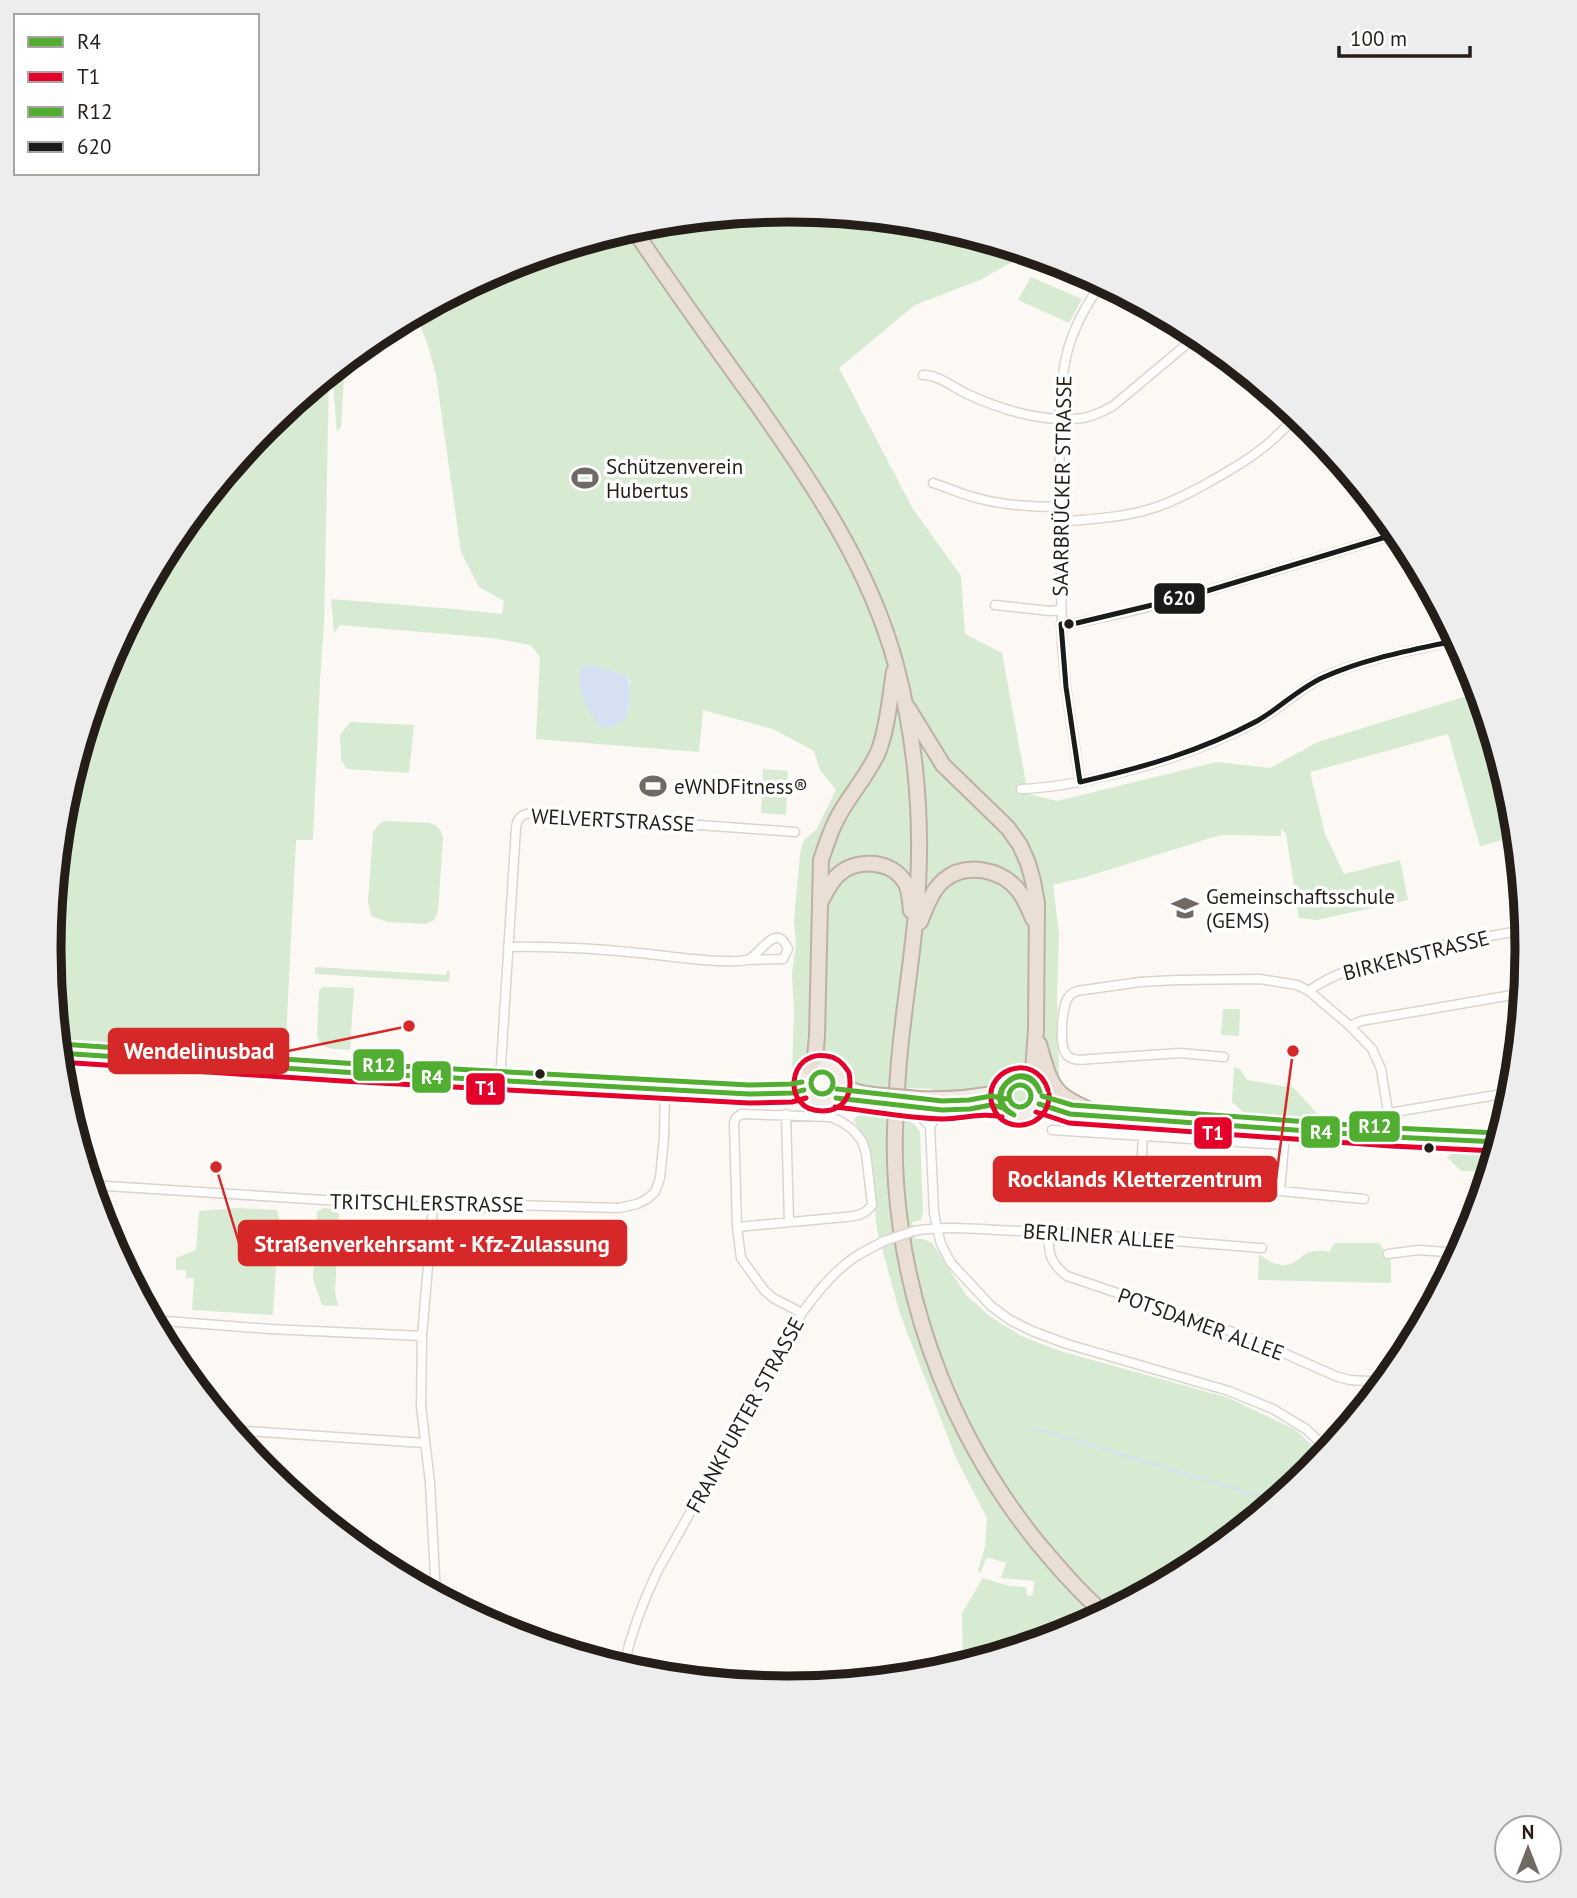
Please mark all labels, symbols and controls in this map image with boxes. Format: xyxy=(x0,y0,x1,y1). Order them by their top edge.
legend xyxy=(14,14,259,175)
scale bar xyxy=(1339,14,1470,58)
text: 100 m xyxy=(1350,25,1407,52)
text: R4 xyxy=(77,28,101,55)
text: T1 xyxy=(77,63,100,90)
text: R12 xyxy=(77,98,112,125)
text: 620 xyxy=(77,133,111,160)
street label: SAARBRÜCKER STRASSE xyxy=(1047,375,1077,597)
place label: Schützenverein Hubertus xyxy=(606,453,743,504)
sports icon: Schützenverein Hubertus xyxy=(570,463,600,493)
line badge: 620 xyxy=(1153,582,1206,615)
text: 620 xyxy=(1163,586,1195,610)
unlabelled marker xyxy=(1062,617,1076,631)
sports icon: eWNDFitness® xyxy=(638,771,668,801)
place label: eWNDFitness® xyxy=(674,773,808,800)
street label: WELVERTSTRASSE xyxy=(530,802,696,838)
place label: Gemeinschaftsschule (GEMS) xyxy=(1206,883,1395,934)
school or university icon: Gemeinschaftsschule (GEMS) xyxy=(1170,893,1200,923)
street label: BIRKENSTRASSE xyxy=(1340,924,1492,986)
callout: Wendelinusbad xyxy=(109,1029,288,1073)
text: Wendelinusbad xyxy=(124,1036,274,1065)
line badge: R12 xyxy=(352,1048,405,1082)
text: R12 xyxy=(363,1053,395,1077)
line badge: R4 xyxy=(411,1060,452,1094)
text: R4 xyxy=(421,1065,443,1089)
unlabelled marker xyxy=(533,1067,547,1081)
line badge: T1 xyxy=(465,1072,506,1106)
text: T1 xyxy=(475,1076,497,1100)
line badge: R12 xyxy=(1348,1110,1401,1143)
text: R12 xyxy=(1359,1114,1391,1138)
line badge: R4 xyxy=(1300,1115,1341,1149)
line badge: T1 xyxy=(1193,1116,1233,1150)
text: R4 xyxy=(1310,1120,1332,1144)
text: T1 xyxy=(1202,1121,1224,1145)
unlabelled marker xyxy=(1422,1141,1436,1155)
callout: Rocklands Kletterzentrum xyxy=(994,1157,1276,1201)
text: Rocklands Kletterzentrum xyxy=(1008,1164,1262,1193)
street label: TRITSCHLERSTRASSE xyxy=(330,1188,524,1218)
street label: BERLINER ALLEE xyxy=(1022,1217,1176,1255)
callout: Straßenverkehrsamt - Kfz-Zulassung xyxy=(239,1221,626,1265)
text: Straßenverkehrsamt - Kfz-Zulassung xyxy=(254,1229,610,1258)
street label: POTSDAMER ALLEE xyxy=(1114,1281,1288,1367)
street label: FRANKFURTER STRASSE xyxy=(680,1312,810,1518)
north arrow xyxy=(1493,1814,1563,1884)
text: N xyxy=(1522,1820,1534,1844)

